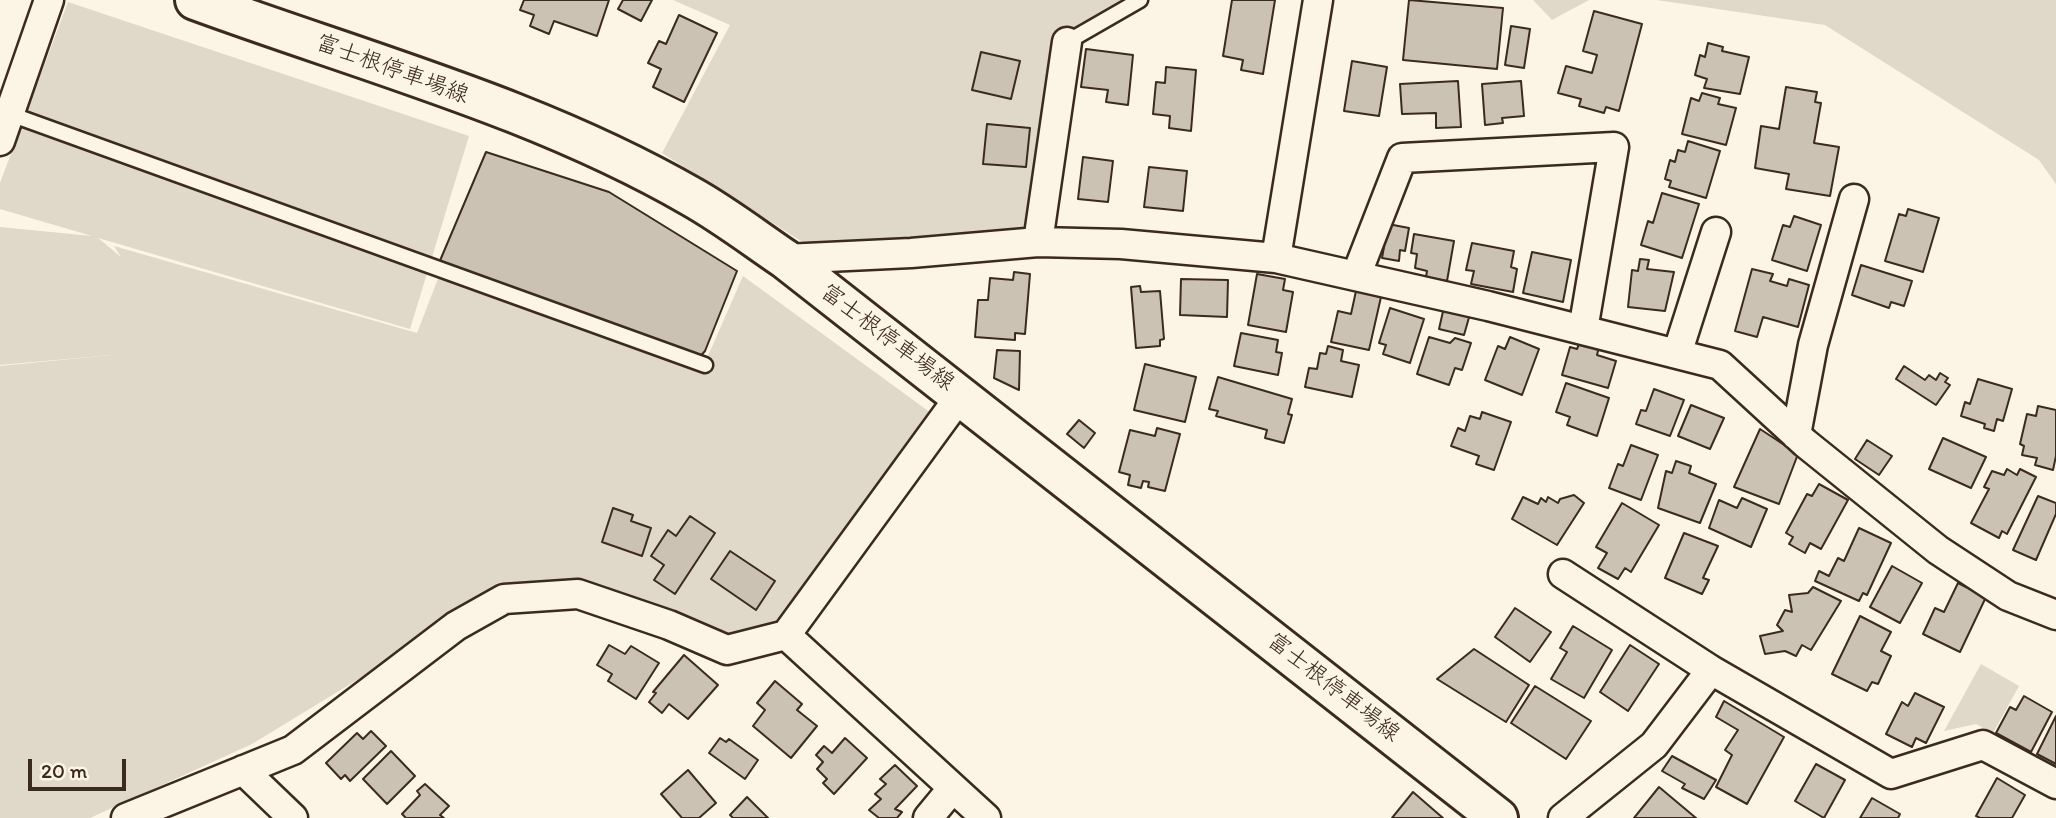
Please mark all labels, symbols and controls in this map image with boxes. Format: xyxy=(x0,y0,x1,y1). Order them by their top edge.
street label: 富士根停車場線 xyxy=(312,29,472,111)
street label: 富士根停車場線 xyxy=(814,279,960,397)
street label: 富士根停車場線 xyxy=(1261,628,1405,748)
scale bar xyxy=(32,744,130,788)
text: 20 m xyxy=(41,758,87,783)

